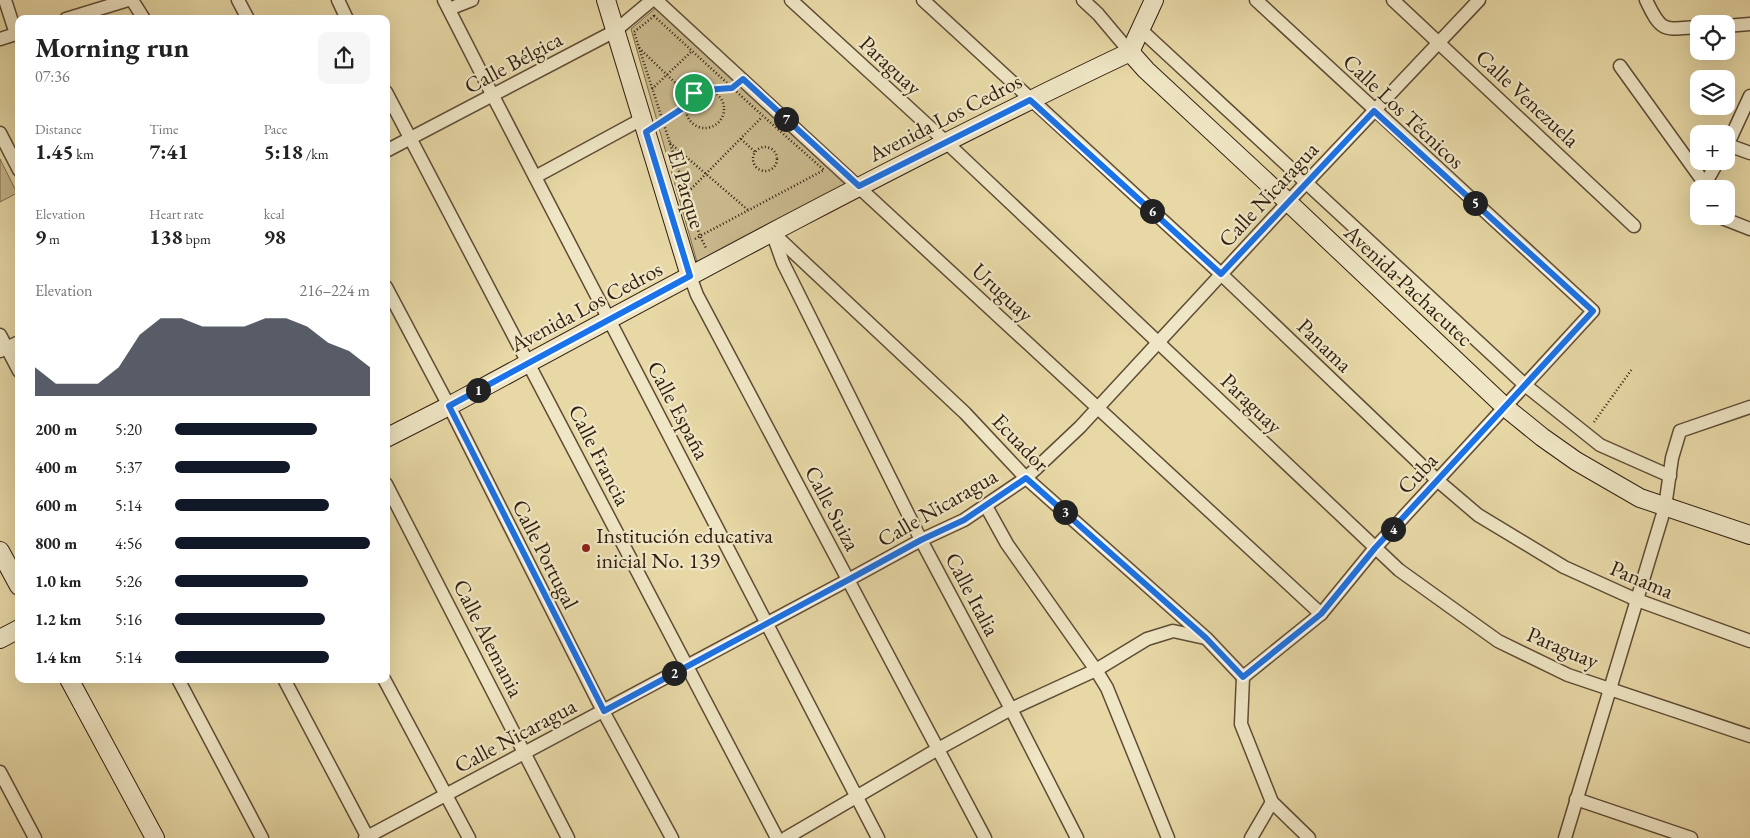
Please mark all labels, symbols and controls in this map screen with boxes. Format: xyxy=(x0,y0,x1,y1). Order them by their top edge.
map controls xyxy=(1690,15,1735,225)
button: locate xyxy=(1690,15,1735,60)
street label: Calle Bélgica xyxy=(459,24,568,100)
text: Morning run xyxy=(35,29,189,65)
street label: Paraguay xyxy=(853,29,928,102)
button: share xyxy=(318,32,370,84)
street label: Calle Venezuela xyxy=(1470,43,1586,154)
street label: Calle Los Técnicos xyxy=(1337,48,1471,175)
text: 07:36 xyxy=(35,66,70,87)
street label: Avenida Los Cedros xyxy=(863,66,1027,169)
button: layers xyxy=(1690,70,1735,115)
pin xyxy=(673,72,715,114)
icon: arrive xyxy=(680,79,708,107)
pin: 7 xyxy=(774,106,798,132)
text: 7 xyxy=(783,110,790,128)
text: Distance xyxy=(35,120,82,138)
text: Time xyxy=(149,120,179,138)
text: Pace xyxy=(264,120,287,138)
button: + xyxy=(1690,125,1735,170)
street label: Calle Nicaragua xyxy=(1212,135,1325,253)
text: 1.45 xyxy=(35,138,74,165)
text: 7:41 xyxy=(149,138,189,165)
text: 5:18 xyxy=(264,138,303,165)
text: km xyxy=(74,145,94,163)
text: /km xyxy=(303,145,329,163)
street label: El Parque xyxy=(661,146,712,232)
button: − xyxy=(1690,180,1735,225)
pin: 5 xyxy=(1462,190,1488,216)
text: 5 xyxy=(1472,194,1479,212)
pin: 6 xyxy=(1140,198,1164,224)
text: 6 xyxy=(1149,202,1156,220)
text: Elevation xyxy=(35,205,85,223)
text: Heart rate xyxy=(149,205,204,223)
text: kcal xyxy=(264,205,285,223)
street label: Avenida Pachacutec xyxy=(1337,217,1479,353)
text: 9 xyxy=(35,223,46,250)
text: 138 xyxy=(149,223,183,250)
text: 98 xyxy=(264,223,286,250)
text: m xyxy=(46,230,60,248)
text: bpm xyxy=(183,230,211,248)
street label: Avenida Los Cedros xyxy=(504,254,667,359)
street label: Uruguay xyxy=(966,256,1040,329)
text: Elevation xyxy=(35,280,93,301)
text: 216–224 m xyxy=(299,280,370,301)
street label: Panama xyxy=(1291,312,1359,379)
street label: Calle España xyxy=(640,356,717,465)
street label: Paraguay xyxy=(1214,367,1289,440)
pin: 1 xyxy=(466,378,490,402)
text: 1 xyxy=(475,381,482,399)
street label: Calle Francia xyxy=(562,400,638,511)
street label: Ecuador xyxy=(986,407,1056,478)
text: 200 m xyxy=(35,419,77,440)
text: 5:20 xyxy=(115,419,142,440)
street label: Cuba xyxy=(1391,446,1444,500)
text: 400 m xyxy=(35,457,77,478)
text: 5:37 xyxy=(115,457,142,478)
street label: Calle Suiza xyxy=(798,461,867,556)
street label: Calle Nicaragua xyxy=(872,461,1003,554)
street label: Calle Portugal xyxy=(506,494,586,614)
text: 600 m xyxy=(35,495,77,516)
text: 5:14 xyxy=(115,495,142,516)
pin: 3 xyxy=(1052,500,1078,524)
text: 3 xyxy=(1062,503,1069,521)
pin: 4 xyxy=(1380,516,1406,542)
text: 4 xyxy=(1390,520,1397,538)
place label: Institución educativa inicial No. 139 xyxy=(596,521,773,575)
text: 800 m xyxy=(35,533,77,554)
text: 4:56 xyxy=(115,533,142,554)
marker: Institución educativa inicial No. 139 xyxy=(580,542,592,554)
street label: Calle Italia xyxy=(938,547,1007,641)
street label: Panama xyxy=(1606,553,1678,606)
text: 1.0 km xyxy=(35,571,81,592)
text: 5:26 xyxy=(115,571,142,592)
street label: Calle Alemania xyxy=(446,574,531,702)
text: 1.2 km xyxy=(35,609,81,630)
text: 5:16 xyxy=(115,609,142,630)
street label: Paraguay xyxy=(1522,619,1603,676)
text: 1.4 km xyxy=(35,647,81,668)
text: 5:14 xyxy=(115,647,142,668)
pin: 2 xyxy=(662,660,686,686)
text: 2 xyxy=(671,664,678,682)
street label: Calle Nicaragua xyxy=(449,691,581,780)

